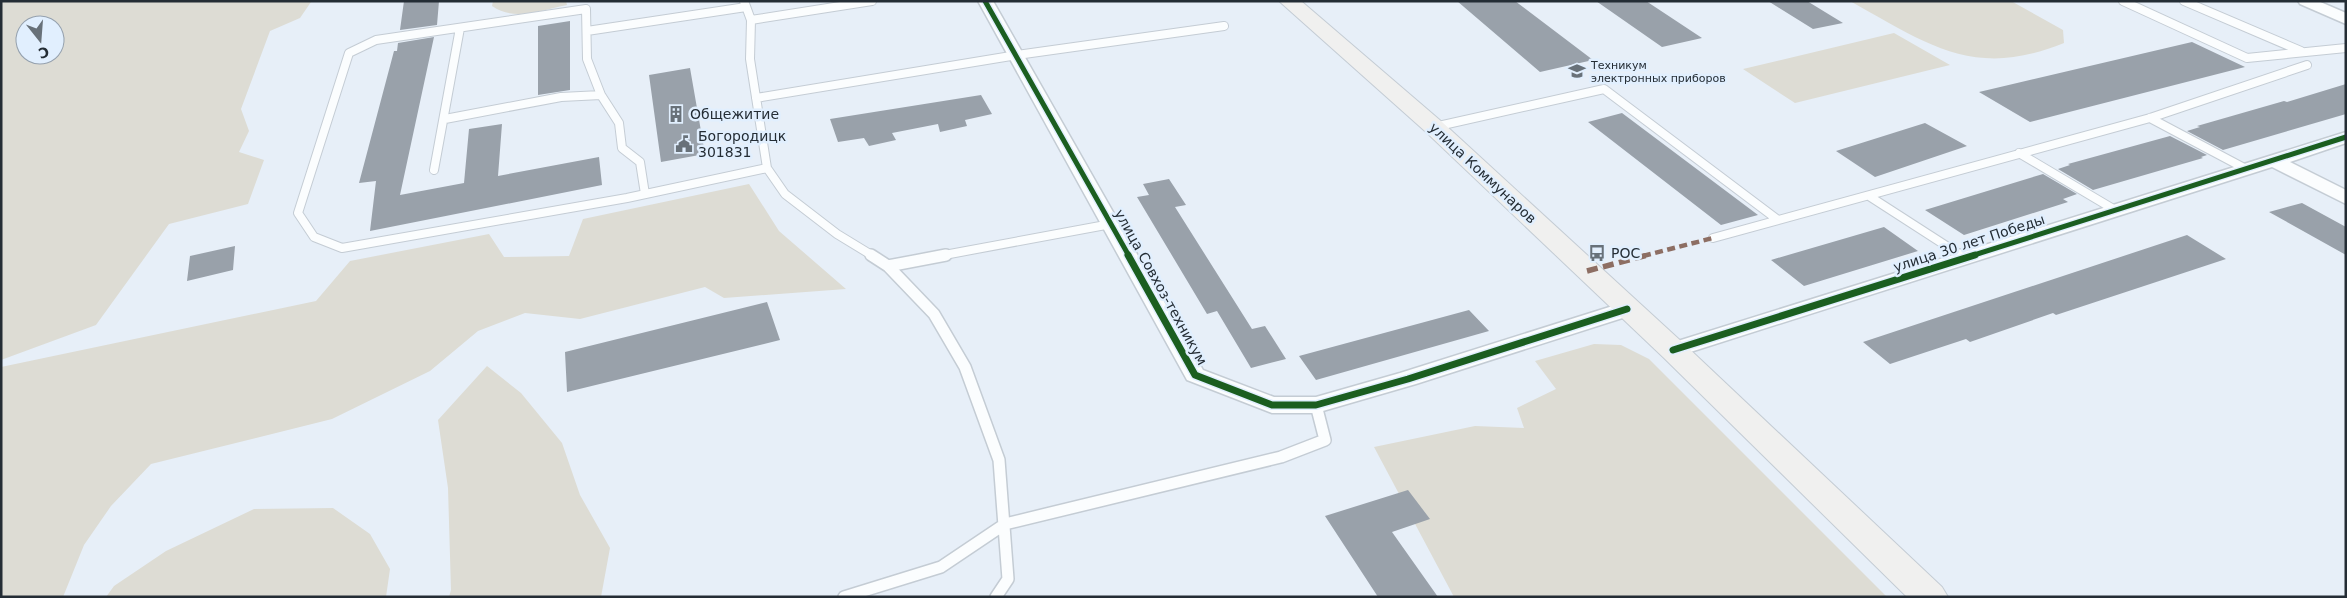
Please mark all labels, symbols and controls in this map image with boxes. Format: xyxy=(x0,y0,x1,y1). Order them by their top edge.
north arrow xyxy=(15,15,65,65)
text: С xyxy=(37,43,51,62)
place label: Техникум электронных приборов xyxy=(1590,59,1726,85)
school or university icon: Техникум электронных приборов xyxy=(1567,61,1587,81)
building icon: Общежитие xyxy=(666,104,686,124)
place label: Общежитие xyxy=(690,106,779,122)
street label: улица Коммунаров xyxy=(1426,119,1540,227)
place label: Богородицк 301831 xyxy=(698,128,786,160)
public building icon: Богородицк 301831 xyxy=(674,134,694,154)
street label: улица Совхоз-техникум xyxy=(1111,206,1211,368)
street label: улица 30 лет Победы xyxy=(1891,211,2047,275)
bus stop icon: РОС xyxy=(1587,243,1607,263)
place label: РОС xyxy=(1611,245,1640,261)

